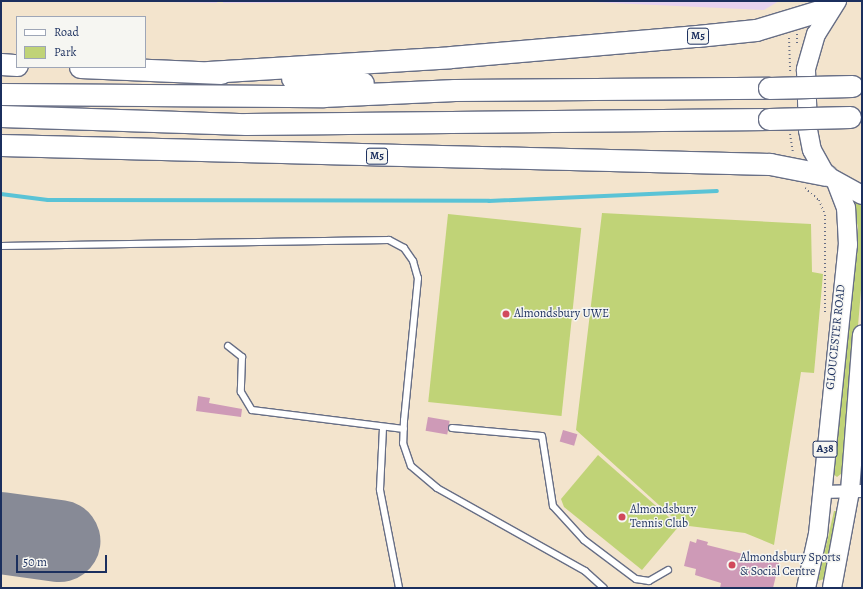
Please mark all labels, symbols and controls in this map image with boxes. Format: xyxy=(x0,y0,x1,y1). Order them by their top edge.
legend xyxy=(16,16,146,68)
text: Road xyxy=(54,24,79,40)
road number: M5 xyxy=(687,27,709,45)
text: Park xyxy=(54,44,77,60)
road number: M5 xyxy=(366,147,388,165)
street label: GLOUCESTER ROAD xyxy=(823,284,849,390)
place label: Almondsbury UWE xyxy=(514,307,609,321)
marker: Almondsbury UWE xyxy=(501,309,511,319)
road number: A38 xyxy=(812,440,838,458)
place label: Almondsbury Tennis Club xyxy=(630,503,696,531)
marker: Almondsbury Tennis Club xyxy=(617,512,627,522)
scale bar xyxy=(18,547,109,573)
place label: Almondsbury Sports & Social Centre xyxy=(740,551,841,579)
text: 50 m xyxy=(23,554,47,570)
marker: Almondsbury Sports & Social Centre xyxy=(727,560,737,570)

